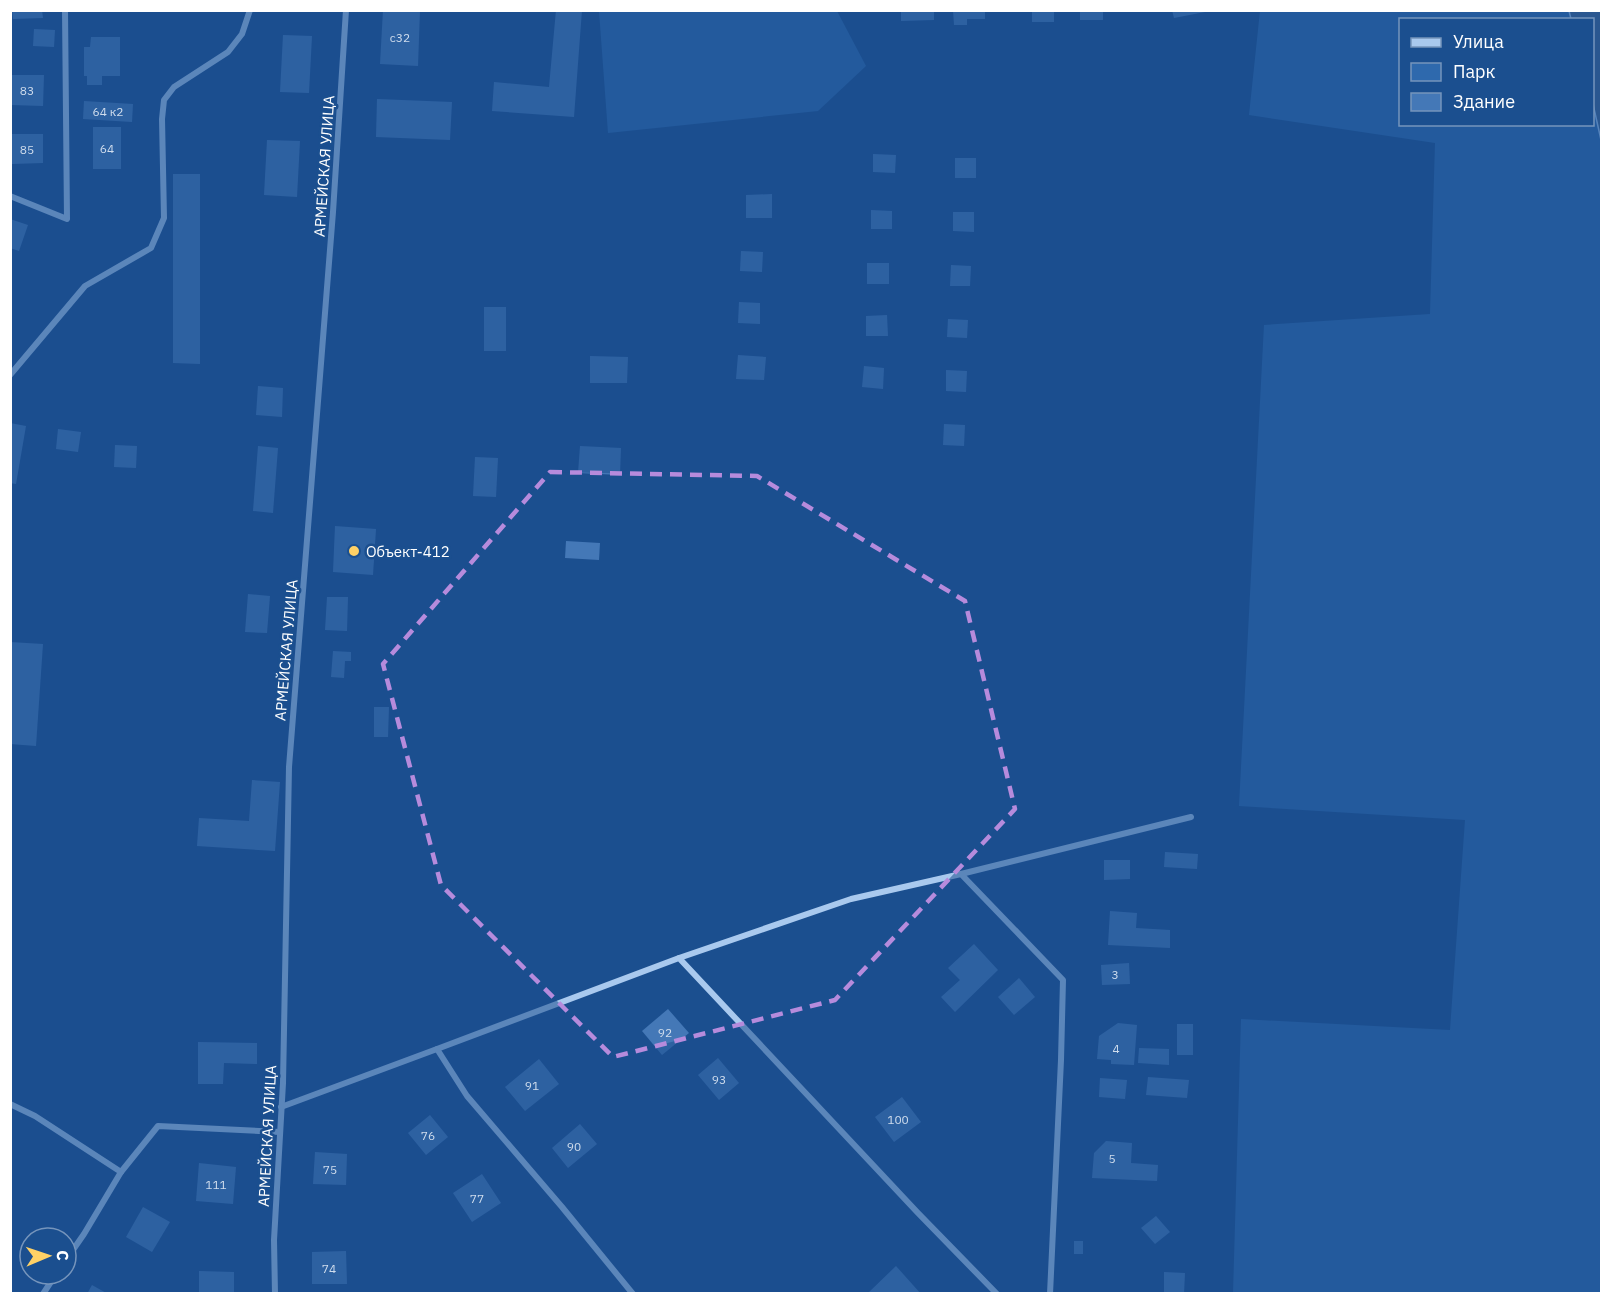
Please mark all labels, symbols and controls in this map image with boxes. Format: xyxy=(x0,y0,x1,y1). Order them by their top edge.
legend xyxy=(1399,18,1594,126)
house number: с32 xyxy=(390,30,410,45)
text: Улица xyxy=(1453,30,1504,53)
text: Парк xyxy=(1453,60,1496,83)
house number: 83 xyxy=(20,83,34,98)
text: Здание xyxy=(1453,90,1515,113)
street label: АРМЕЙСКАЯ УЛИЦА xyxy=(310,94,338,237)
house number: 64 к2 xyxy=(92,104,124,119)
house number: 64 xyxy=(100,141,114,156)
house number: 85 xyxy=(20,142,34,157)
place label: Объект-412 xyxy=(366,542,450,561)
marker: Объект-412 xyxy=(347,544,361,558)
street label: АРМЕЙСКАЯ УЛИЦА xyxy=(270,578,302,721)
house number: 3 xyxy=(1111,967,1119,982)
house number: 92 xyxy=(658,1025,672,1040)
house number: 4 xyxy=(1112,1041,1120,1056)
street label: АРМЕЙСКАЯ УЛИЦА xyxy=(254,1064,280,1207)
house number: 93 xyxy=(712,1072,726,1087)
house number: 91 xyxy=(525,1078,539,1093)
house number: 100 xyxy=(887,1112,909,1127)
house number: 76 xyxy=(421,1128,435,1143)
house number: 90 xyxy=(567,1139,581,1154)
house number: 5 xyxy=(1108,1151,1116,1166)
house number: 75 xyxy=(323,1162,337,1177)
house number: 111 xyxy=(205,1177,227,1192)
house number: 77 xyxy=(470,1191,484,1206)
north arrow xyxy=(18,1226,78,1286)
text: С xyxy=(53,1250,73,1261)
house number: 74 xyxy=(322,1261,336,1276)

